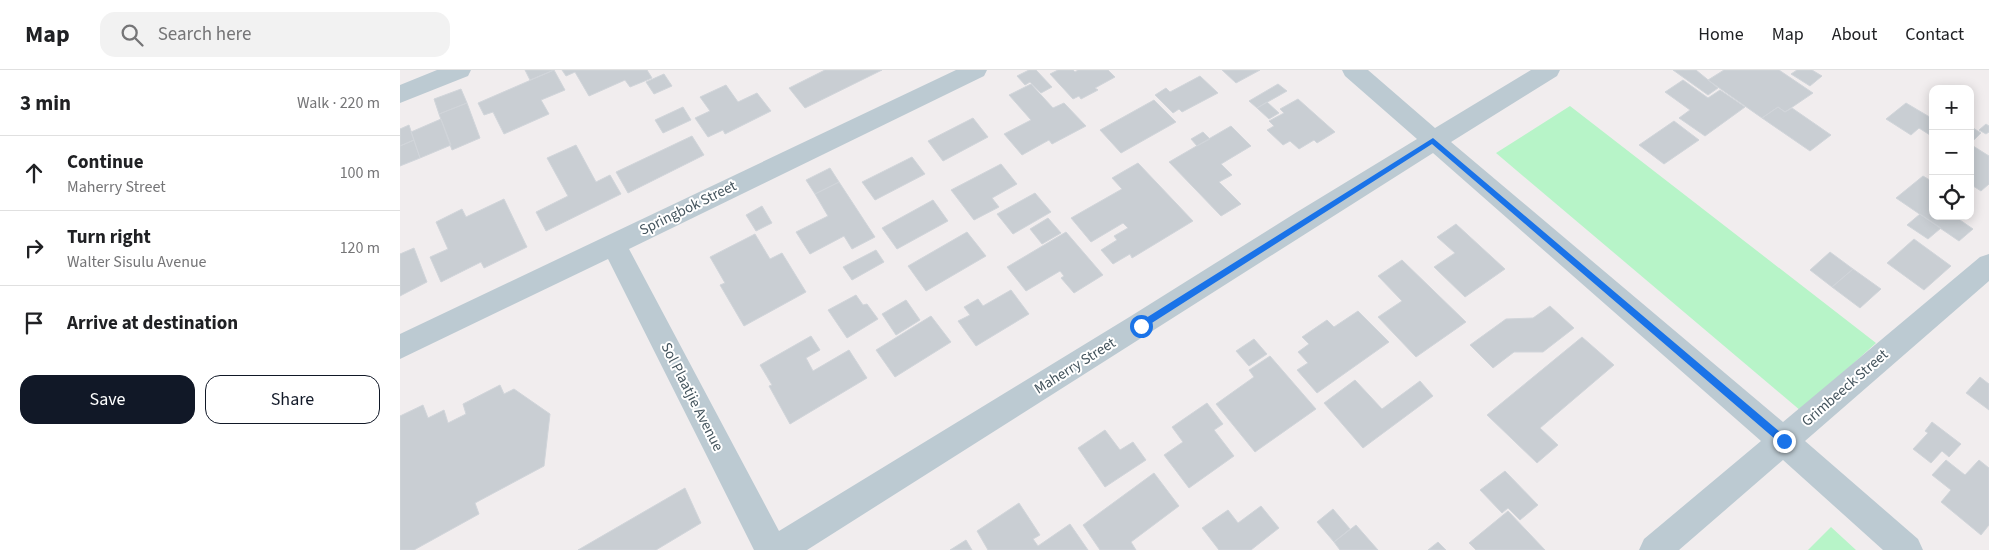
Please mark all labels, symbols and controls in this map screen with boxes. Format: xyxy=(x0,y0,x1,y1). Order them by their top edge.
search box xyxy=(100,12,450,57)
text: Map xyxy=(25,17,70,52)
icon: search xyxy=(118,21,146,49)
text: Search here xyxy=(158,21,251,48)
text: Home xyxy=(1698,22,1744,47)
text: Map xyxy=(1772,22,1804,47)
text: About xyxy=(1832,22,1877,47)
text: Contact xyxy=(1905,22,1964,47)
map controls xyxy=(1929,85,1974,220)
button: + xyxy=(1929,85,1974,130)
text: 3 min xyxy=(20,88,71,118)
text: Walk · 220 m xyxy=(297,92,380,114)
button: − xyxy=(1929,130,1974,175)
text: Continue xyxy=(67,149,144,176)
icon: ahead xyxy=(20,159,48,187)
text: 100 m xyxy=(340,162,380,184)
street label: Springbok Street xyxy=(636,175,740,241)
button: locate xyxy=(1929,175,1974,220)
text: Maherry Street xyxy=(67,176,166,198)
text: Turn right xyxy=(67,224,151,251)
icon: right xyxy=(20,234,48,262)
text: 120 m xyxy=(340,237,380,259)
text: Walter Sisulu Avenue xyxy=(67,251,207,273)
icon: arrive xyxy=(20,309,48,337)
text: Arrive at destination xyxy=(67,310,238,337)
route start xyxy=(1130,315,1153,338)
street label: Maherry Street xyxy=(1030,333,1120,399)
street label: Sol Plaatjie Avenue xyxy=(656,339,728,455)
street label: Grimbeeck Street xyxy=(1797,344,1893,432)
button: Save xyxy=(20,375,195,424)
button: Share xyxy=(205,375,380,424)
route end xyxy=(1773,430,1796,453)

